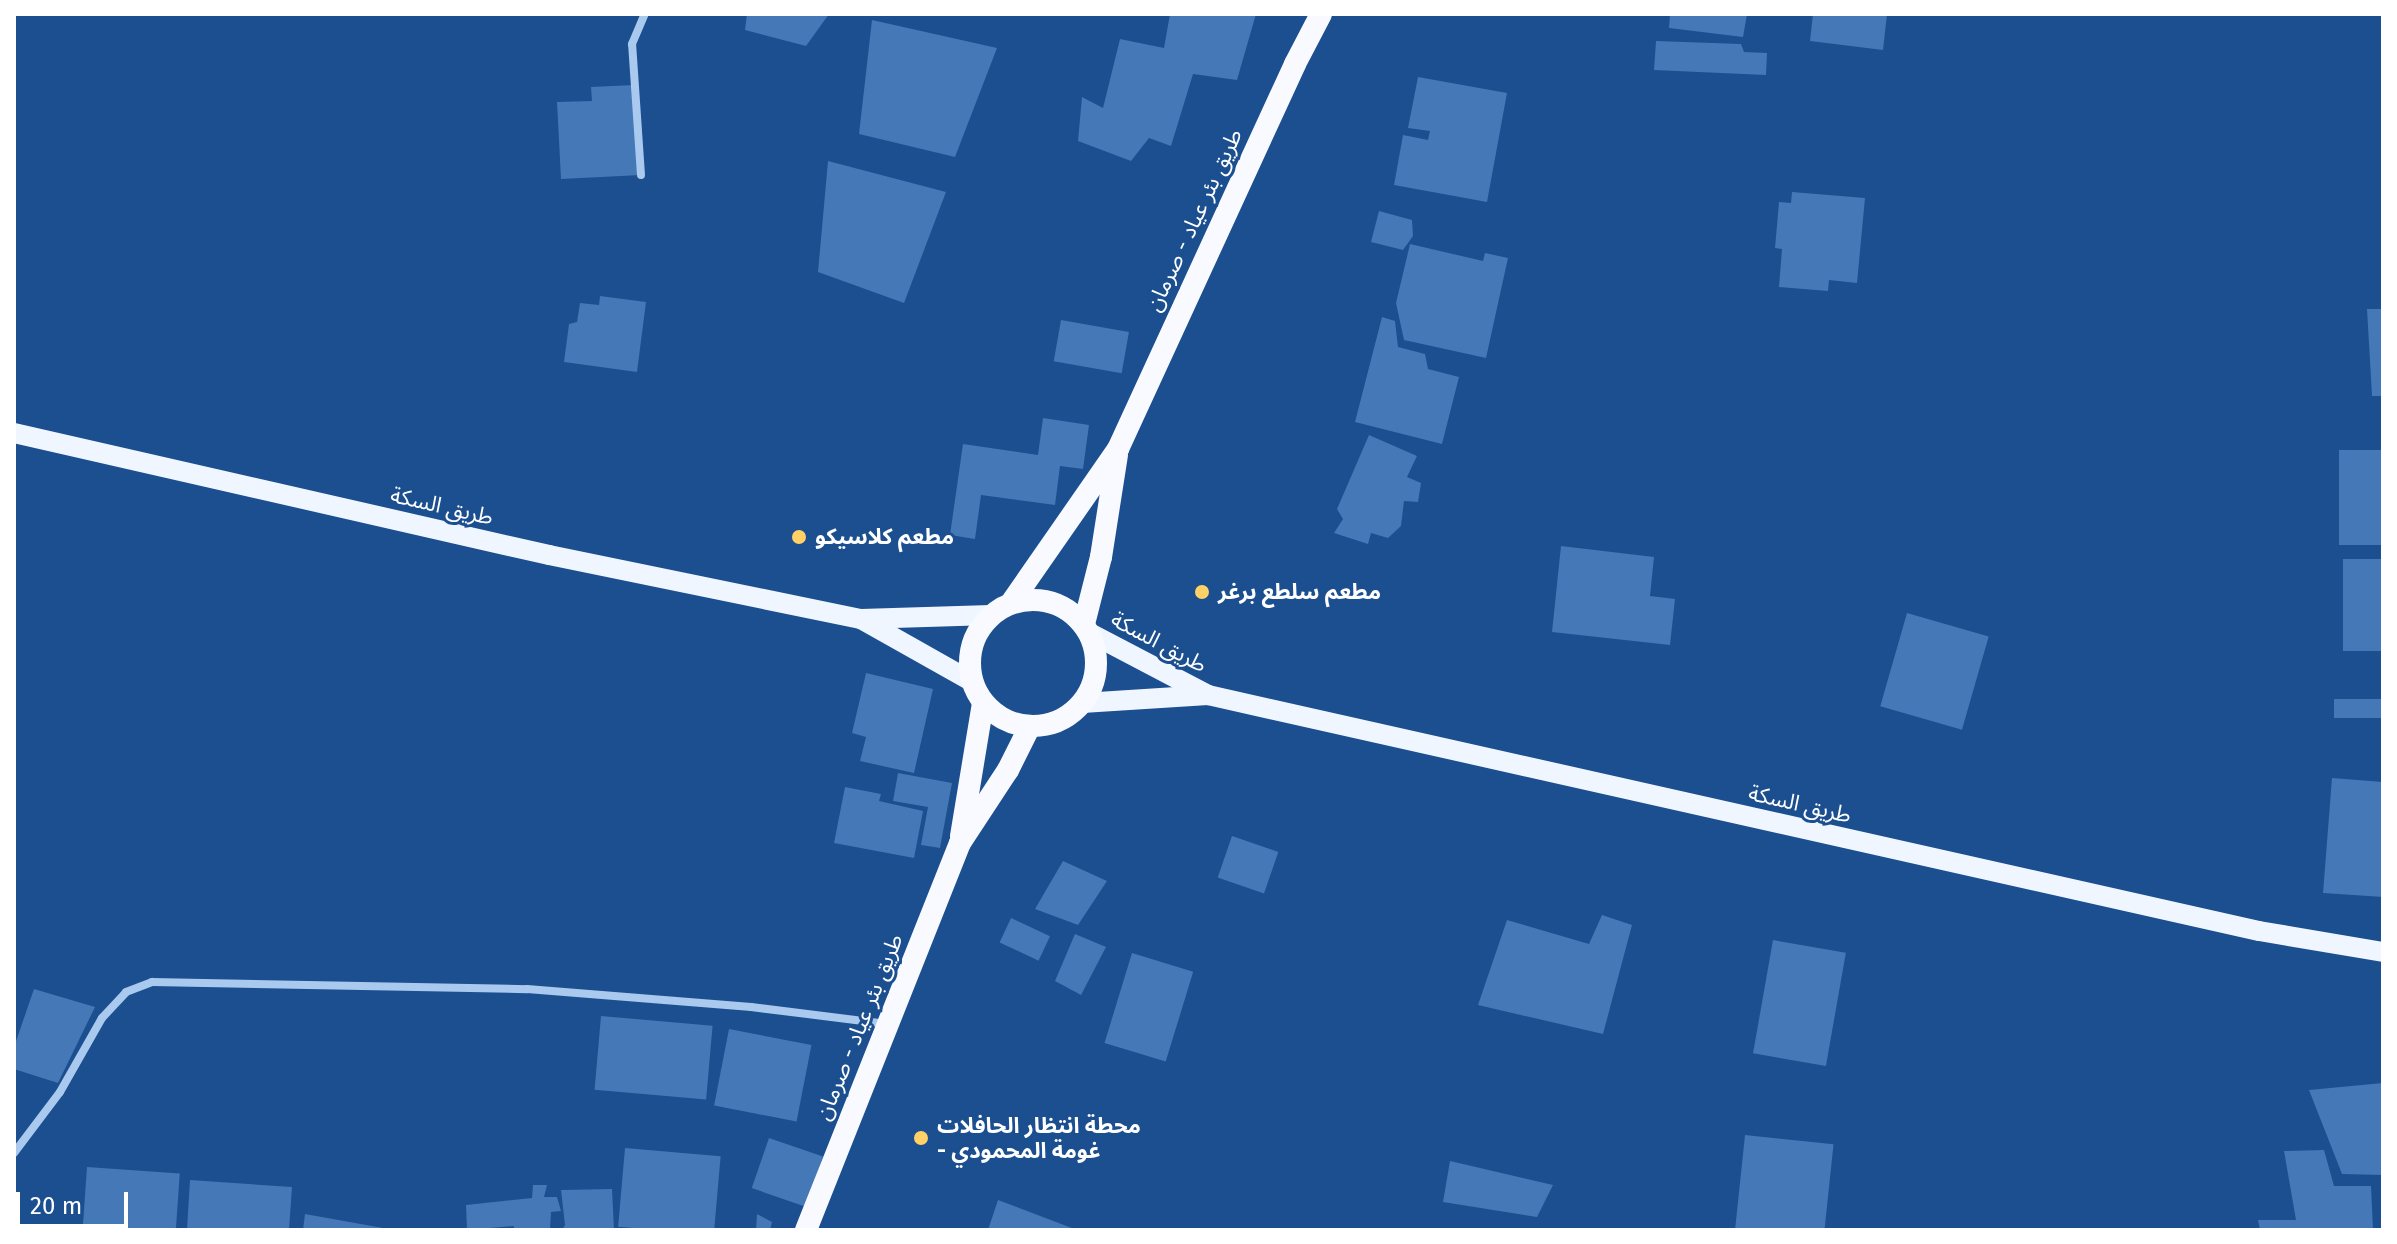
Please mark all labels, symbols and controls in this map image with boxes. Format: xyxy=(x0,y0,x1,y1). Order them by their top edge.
street label: طريق بئر عياد - صرمان xyxy=(1140,124,1248,316)
street label: طريق السكة xyxy=(388,481,496,531)
place label: مطعم كلاسيكو xyxy=(815,524,954,550)
marker: مطعم كلاسيكو xyxy=(790,528,808,546)
place label: مطعم سلطع برغر xyxy=(1218,579,1381,605)
marker: مطعم سلطع برغر xyxy=(1193,583,1211,601)
street label: طريق السكة xyxy=(1107,606,1211,678)
street label: طريق السكة xyxy=(1746,779,1854,829)
street label: طريق بئر عياد - صرمان xyxy=(810,930,908,1124)
place label: محطة انتظار الحافلات - غومة المحمودي xyxy=(937,1112,1141,1164)
marker: محطة انتظار الحافلات - غومة المحمودي xyxy=(912,1129,930,1147)
scale bar xyxy=(20,1176,132,1226)
text: 20 m xyxy=(30,1192,82,1220)

